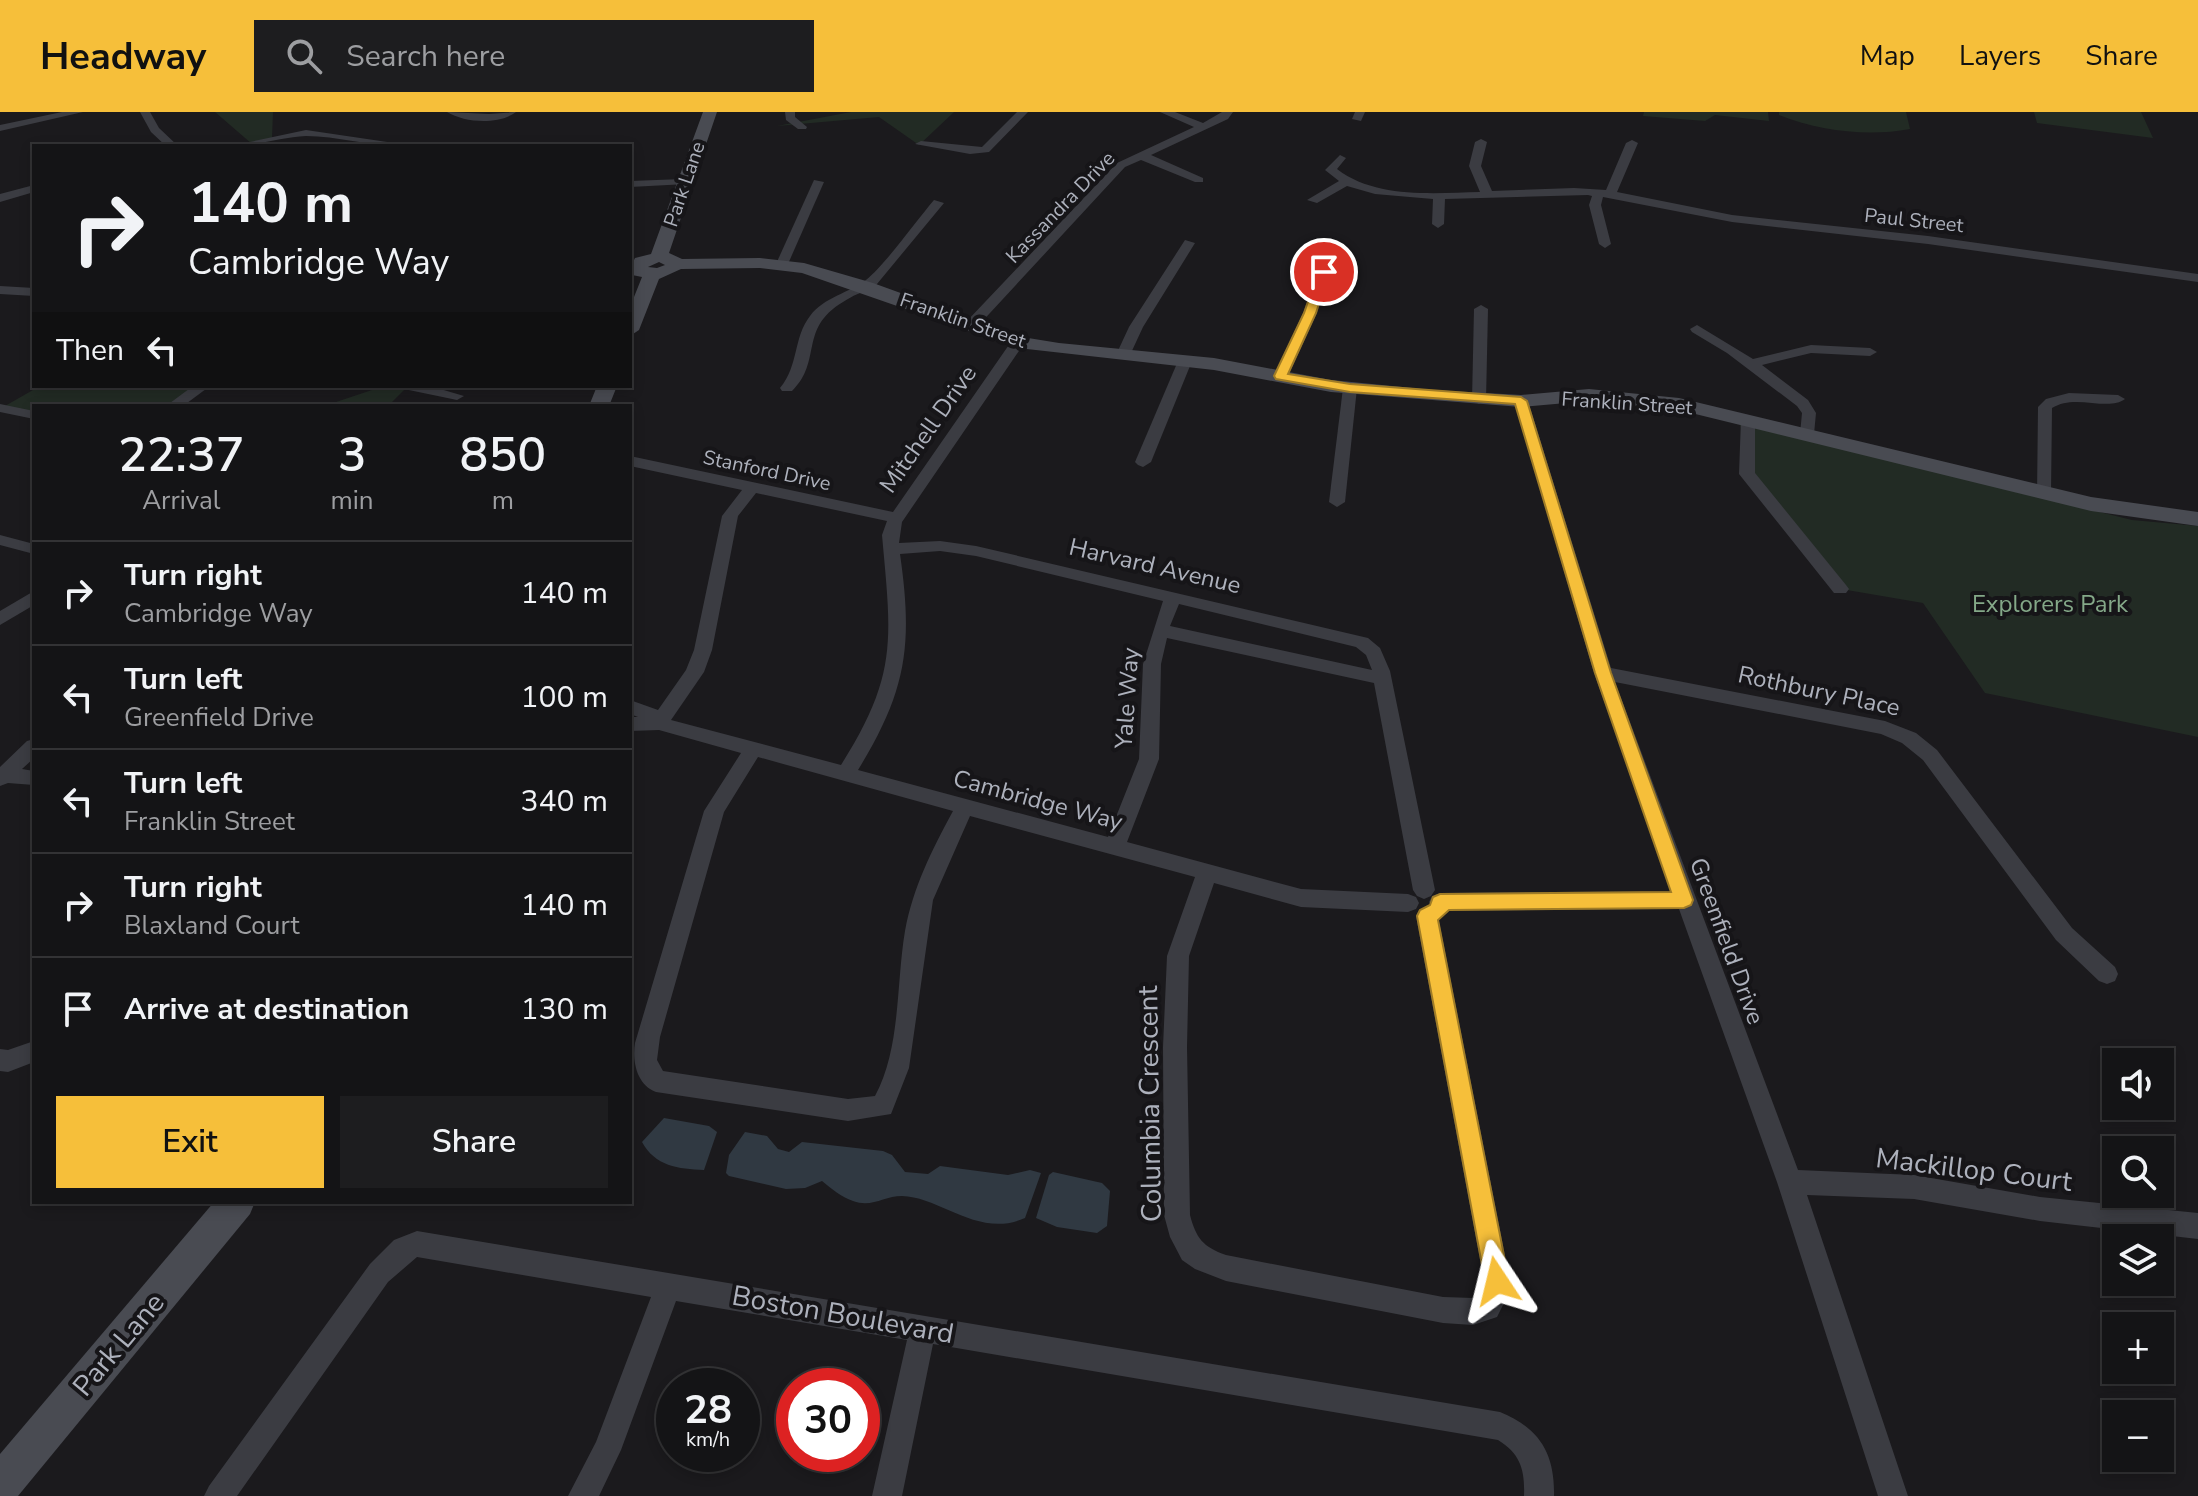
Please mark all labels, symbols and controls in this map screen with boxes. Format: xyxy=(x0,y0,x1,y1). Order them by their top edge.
search box xyxy=(254,20,814,92)
text: Headway xyxy=(40,31,206,82)
icon: search xyxy=(282,34,326,78)
text: Search here xyxy=(346,36,505,77)
text: Map xyxy=(1860,37,1915,75)
text: Layers xyxy=(1959,37,2041,75)
text: Share xyxy=(2085,37,2158,75)
street label: Park Lane xyxy=(657,138,712,230)
street label: Kassandra Drive xyxy=(1000,145,1121,269)
text: 140 m xyxy=(188,165,353,242)
icon: right xyxy=(56,176,160,280)
street label: Paul Street xyxy=(1863,202,1966,239)
text: Cambridge Way xyxy=(188,238,449,287)
pin xyxy=(1290,238,1358,306)
icon: arrive xyxy=(1302,250,1346,294)
street label: Franklin Street xyxy=(896,286,1030,355)
icon: left xyxy=(140,328,184,372)
text: Then xyxy=(56,330,124,371)
street label: Mitchell Drive xyxy=(872,359,984,499)
street label: Franklin Street xyxy=(1560,385,1694,422)
text: 22:37 xyxy=(118,422,245,488)
text: 3 xyxy=(338,422,366,488)
text: 850 xyxy=(460,422,546,488)
street label: Stanford Drive xyxy=(701,444,833,497)
text: Arrival xyxy=(142,483,220,518)
text: min xyxy=(331,483,374,518)
text: m xyxy=(492,483,514,518)
street label: Harvard Avenue xyxy=(1066,531,1244,601)
text: Turn right xyxy=(124,555,262,596)
icon: right xyxy=(56,571,100,615)
text: 140 m xyxy=(521,573,608,614)
park label: Explorers Park xyxy=(1972,588,2129,620)
text: Cambridge Way xyxy=(124,596,313,631)
street label: Yale Way xyxy=(1107,646,1147,751)
street label: Rothbury Place xyxy=(1735,658,1903,724)
text: Turn left xyxy=(124,659,242,700)
icon: left xyxy=(56,675,100,719)
text: 100 m xyxy=(521,677,608,718)
text: Greenfield Drive xyxy=(124,700,314,735)
street label: Cambridge Way xyxy=(950,762,1127,838)
text: Turn left xyxy=(124,763,242,804)
icon: left xyxy=(56,779,100,823)
text: 340 m xyxy=(521,781,608,822)
text: Franklin Street xyxy=(124,804,295,839)
street label: Greenfield Drive xyxy=(1682,853,1772,1029)
text: Turn right xyxy=(124,867,262,908)
icon: right xyxy=(56,883,100,927)
text: 140 m xyxy=(521,885,608,926)
text: Blaxland Court xyxy=(124,908,300,943)
street label: Columbia Crescent xyxy=(1129,985,1171,1223)
icon: arrive xyxy=(56,987,100,1031)
text: Arrive at destination xyxy=(124,989,409,1030)
text: 130 m xyxy=(521,989,608,1030)
map controls xyxy=(2102,1048,2174,1472)
button: sound xyxy=(2102,1048,2174,1120)
button: Exit xyxy=(56,1096,324,1188)
button: Share xyxy=(340,1096,608,1188)
button: search xyxy=(2102,1136,2174,1208)
street label: Mackillop Court xyxy=(1874,1139,2074,1201)
button: layers xyxy=(2102,1224,2174,1296)
position arrow xyxy=(1455,1239,1539,1323)
street label: Boston Boulevard xyxy=(729,1277,957,1353)
street label: Park Lane xyxy=(64,1285,173,1404)
button: + xyxy=(2102,1312,2174,1384)
speed limit sign: 30 xyxy=(776,1368,880,1472)
text: 28 xyxy=(684,1383,732,1437)
button: − xyxy=(2102,1400,2174,1472)
text: km/h xyxy=(686,1426,730,1453)

